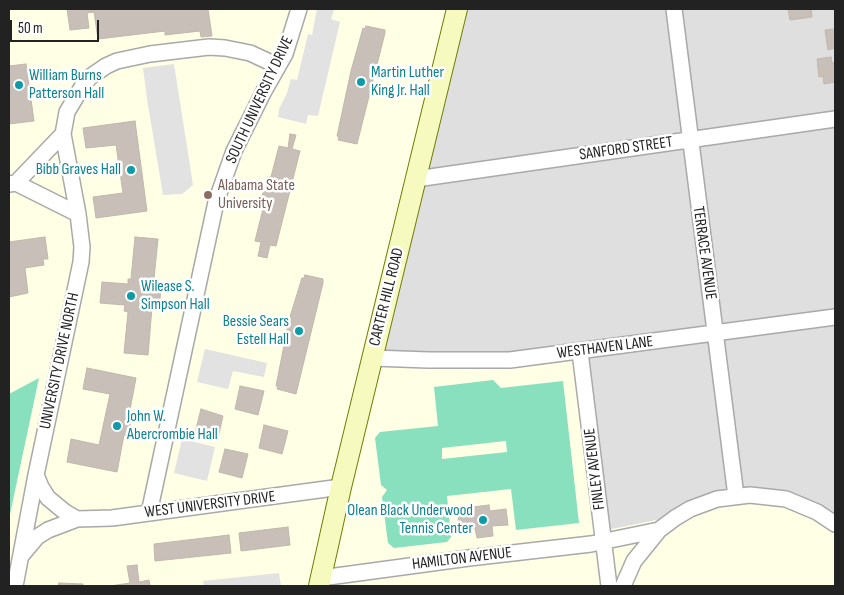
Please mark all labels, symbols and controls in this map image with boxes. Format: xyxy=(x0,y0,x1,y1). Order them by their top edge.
scale bar xyxy=(12,10,101,42)
text: 50 m xyxy=(18,19,43,38)
street label: SOUTH UNIVERSITY DRIVE xyxy=(222,33,298,167)
place label: Martin Luther King Jr. Hall xyxy=(371,63,444,101)
place label: William Burns Patterson Hall xyxy=(29,66,104,104)
marker: Martin Luther King Jr. Hall xyxy=(355,76,367,88)
marker: William Burns Patterson Hall xyxy=(13,79,25,91)
street label: SANFORD STREET xyxy=(578,133,674,165)
place label: Bibb Graves Hall xyxy=(36,160,121,180)
marker: Bibb Graves Hall xyxy=(125,164,137,176)
place label: Alabama State University xyxy=(218,176,295,214)
marker: Alabama State University xyxy=(202,189,214,201)
street label: TERRACE AVENUE xyxy=(688,205,720,301)
street label: CARTER HILL ROAD xyxy=(366,246,408,348)
place label: Wilease S. Simpson Hall xyxy=(141,277,210,315)
marker: Wilease S. Simpson Hall xyxy=(125,290,137,302)
street label: UNIVERSITY DRIVE NORTH xyxy=(36,291,84,431)
place label: Bessie Sears Estell Hall xyxy=(223,312,289,350)
marker: Bessie Sears Estell Hall xyxy=(293,325,305,337)
street label: WESTHAVEN LANE xyxy=(556,333,654,363)
place label: John W. Abercrombie Hall xyxy=(127,407,218,445)
marker: John W. Abercrombie Hall xyxy=(111,420,123,432)
street label: FINLEY AVENUE xyxy=(580,427,610,511)
street label: WEST UNIVERSITY DRIVE xyxy=(144,487,276,523)
place label: Olean Black Underwood Tennis Center xyxy=(347,501,473,539)
marker: Olean Black Underwood Tennis Center xyxy=(477,514,489,526)
street label: HAMILTON AVENUE xyxy=(411,543,513,575)

